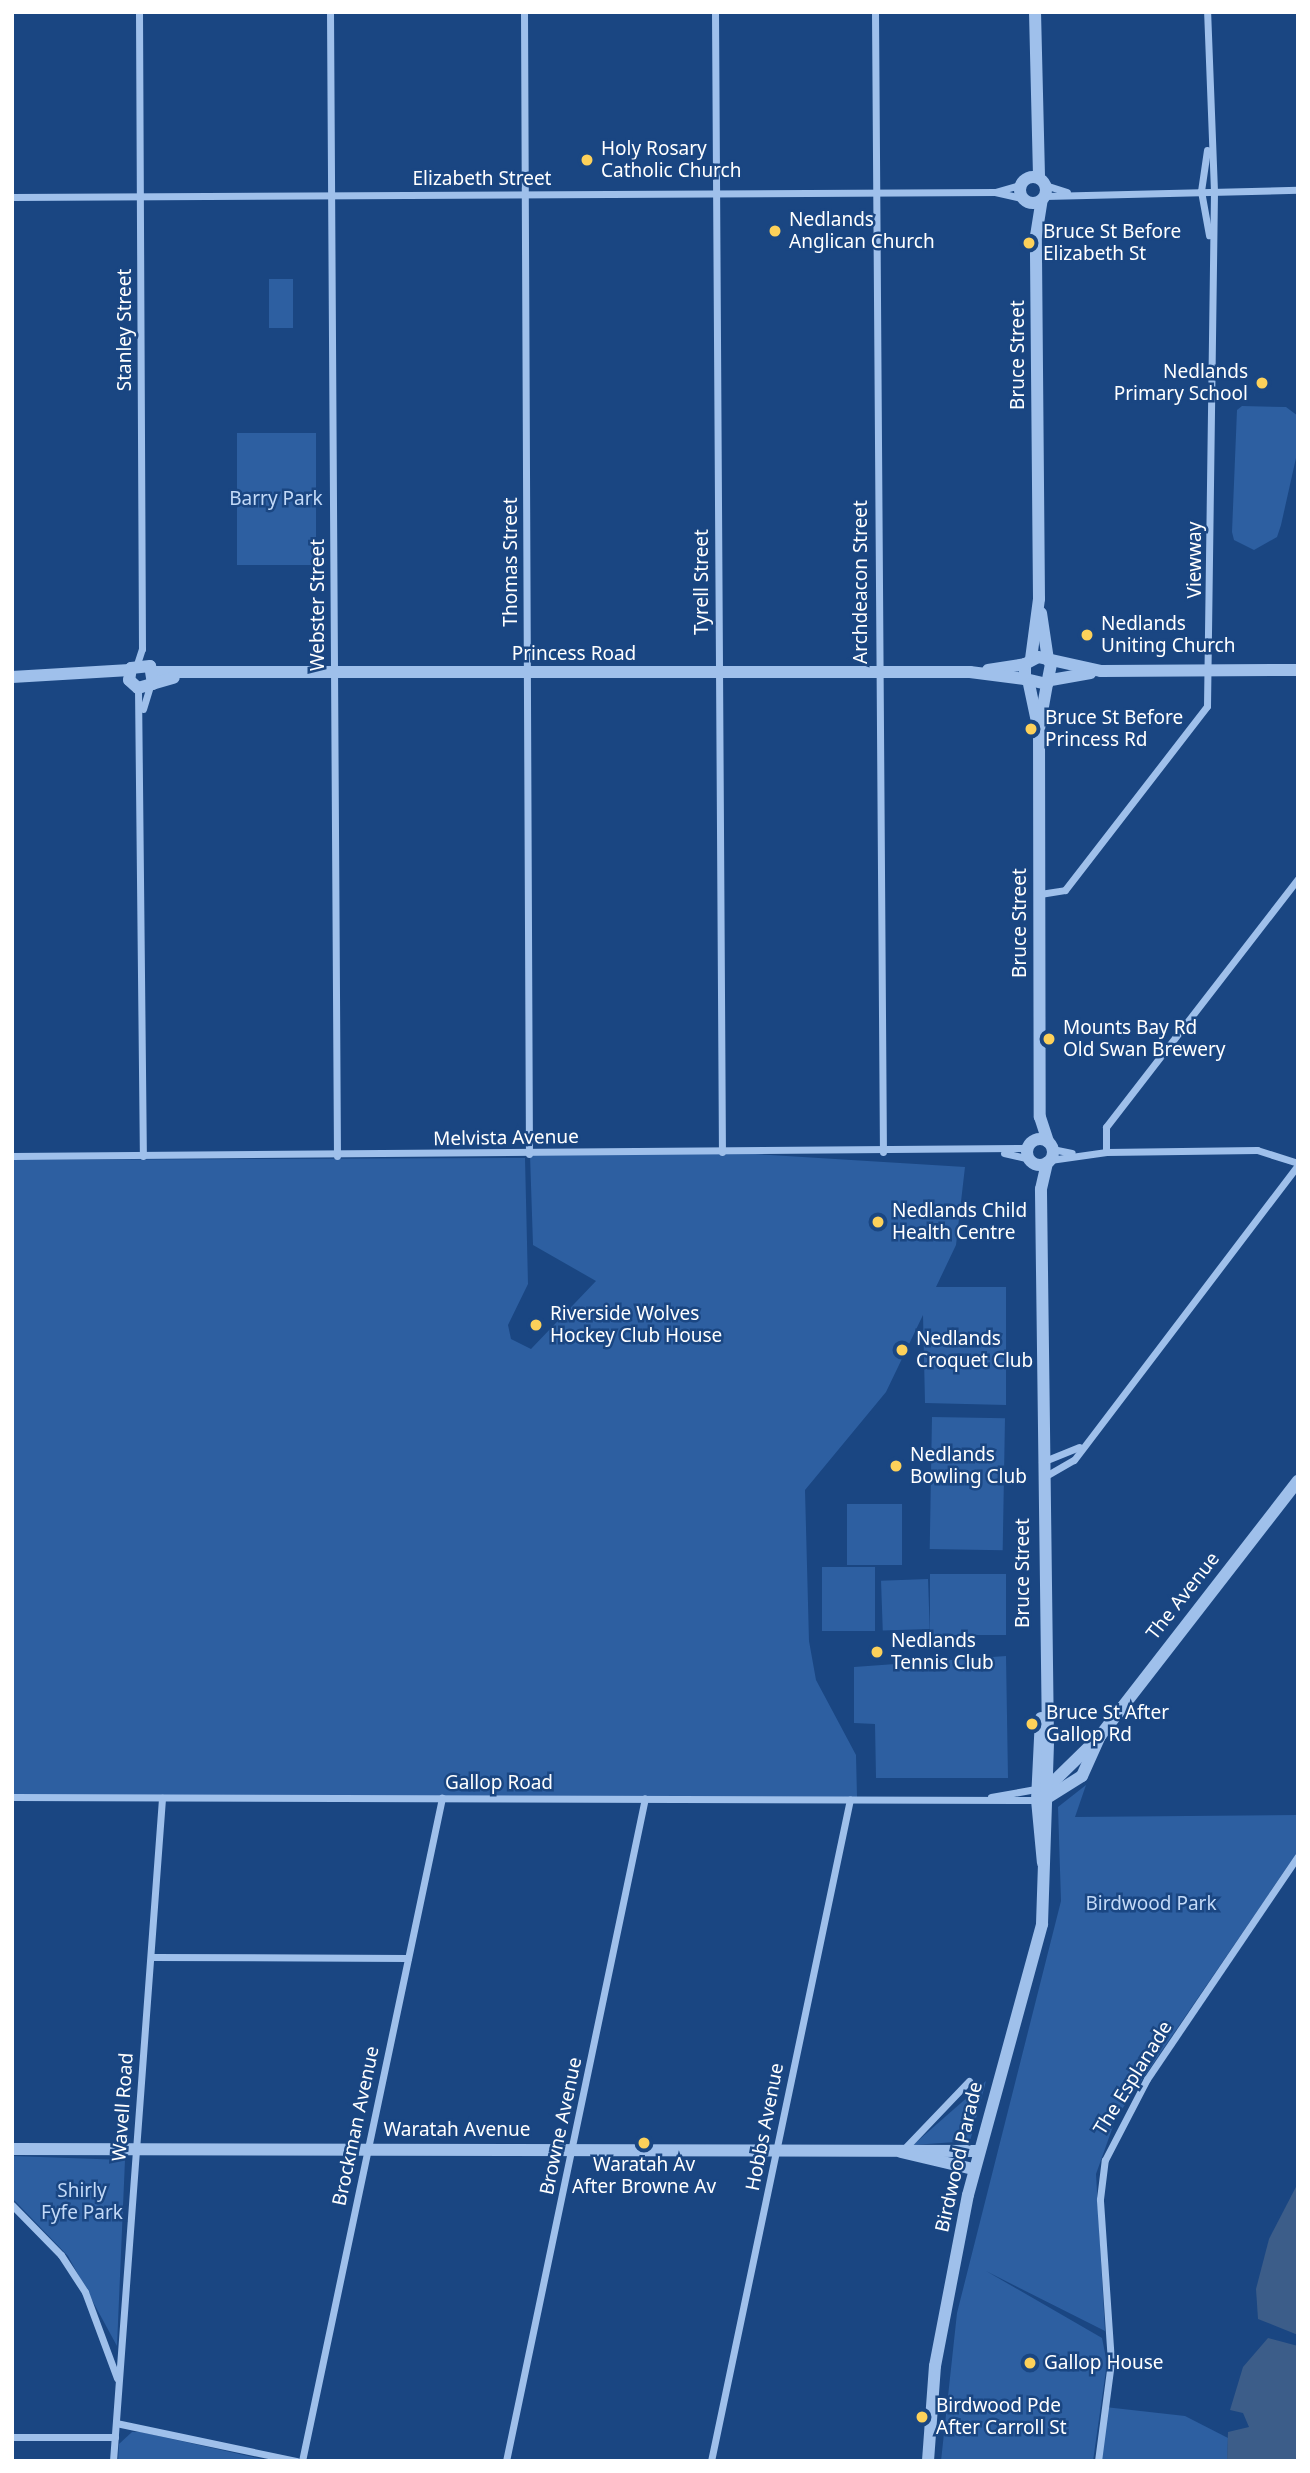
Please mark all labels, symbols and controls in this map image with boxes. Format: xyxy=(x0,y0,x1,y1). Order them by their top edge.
place label: Holy Rosary Catholic Church xyxy=(601,138,741,182)
marker: Holy Rosary Catholic Church xyxy=(579,152,595,168)
street label: Elizabeth Street xyxy=(413,168,551,190)
place label: Nedlands Anglican Church xyxy=(789,209,935,253)
place label: Bruce St Before Elizabeth St xyxy=(1043,221,1181,265)
marker: Nedlands Anglican Church xyxy=(767,223,783,239)
marker: Bruce St Before Elizabeth St xyxy=(1021,235,1037,251)
street label: Stanley Street xyxy=(114,269,136,391)
street label: Bruce Street xyxy=(1007,300,1029,410)
place label: Nedlands Primary School xyxy=(1114,361,1248,405)
marker: Nedlands Primary School xyxy=(1254,375,1270,391)
park label: Barry Park xyxy=(229,488,323,510)
street label: Thomas Street xyxy=(500,497,522,627)
street label: Archdeacon Street xyxy=(850,500,872,664)
street label: Viewway xyxy=(1184,522,1206,598)
street label: Tyrell Street xyxy=(691,529,713,635)
street label: Webster Street xyxy=(307,539,329,671)
place label: Nedlands Uniting Church xyxy=(1101,613,1235,657)
marker: Nedlands Uniting Church xyxy=(1079,627,1095,643)
street label: Princess Road xyxy=(512,643,636,665)
place label: Bruce St Before Princess Rd xyxy=(1045,707,1183,751)
marker: Bruce St Before Princess Rd xyxy=(1023,721,1039,737)
street label: Bruce Street xyxy=(1009,868,1031,978)
place label: Mounts Bay Rd Old Swan Brewery xyxy=(1063,1017,1225,1061)
marker: Mounts Bay Rd Old Swan Brewery xyxy=(1041,1031,1057,1047)
street label: Melvista Avenue xyxy=(433,1125,579,1151)
place label: Nedlands Child Health Centre xyxy=(892,1200,1027,1244)
marker: Nedlands Child Health Centre xyxy=(870,1214,886,1230)
place label: Riverside Wolves Hockey Club House xyxy=(550,1303,722,1347)
marker: Riverside Wolves Hockey Club House xyxy=(528,1317,544,1333)
place label: Nedlands Croquet Club xyxy=(916,1328,1033,1372)
marker: Nedlands Croquet Club xyxy=(894,1342,910,1358)
place label: Nedlands Bowling Club xyxy=(910,1444,1027,1488)
marker: Nedlands Bowling Club xyxy=(888,1458,904,1474)
street label: Bruce Street xyxy=(1012,1518,1034,1628)
street label: The Avenue xyxy=(1142,1548,1224,1644)
place label: Nedlands Tennis Club xyxy=(891,1630,994,1674)
marker: Nedlands Tennis Club xyxy=(869,1644,885,1660)
place label: Bruce St After Gallop Rd xyxy=(1046,1702,1169,1746)
marker: Bruce St After Gallop Rd xyxy=(1024,1716,1040,1732)
street label: Gallop Road xyxy=(445,1772,553,1794)
park label: Birdwood Park xyxy=(1085,1893,1217,1915)
street label: The Esplanade xyxy=(1089,2017,1177,2139)
street label: Brockman Avenue xyxy=(328,2044,384,2208)
street label: Wavell Road xyxy=(108,2052,138,2162)
street label: Browne Avenue xyxy=(535,2055,587,2197)
street label: Hobbs Avenue xyxy=(741,2061,789,2193)
street label: Birdwood Parade xyxy=(931,2080,987,2234)
street label: Waratah Avenue xyxy=(384,2119,530,2141)
marker: Waratah Av After Browne Av xyxy=(636,2135,652,2151)
place label: Waratah Av After Browne Av xyxy=(572,2154,716,2198)
park label: Shirly Fyfe Park xyxy=(41,2180,123,2224)
place label: Gallop House xyxy=(1044,2352,1164,2374)
marker: Gallop House xyxy=(1022,2355,1038,2371)
place label: Birdwood Pde After Carroll St xyxy=(936,2395,1067,2439)
marker: Birdwood Pde After Carroll St xyxy=(914,2409,930,2425)

